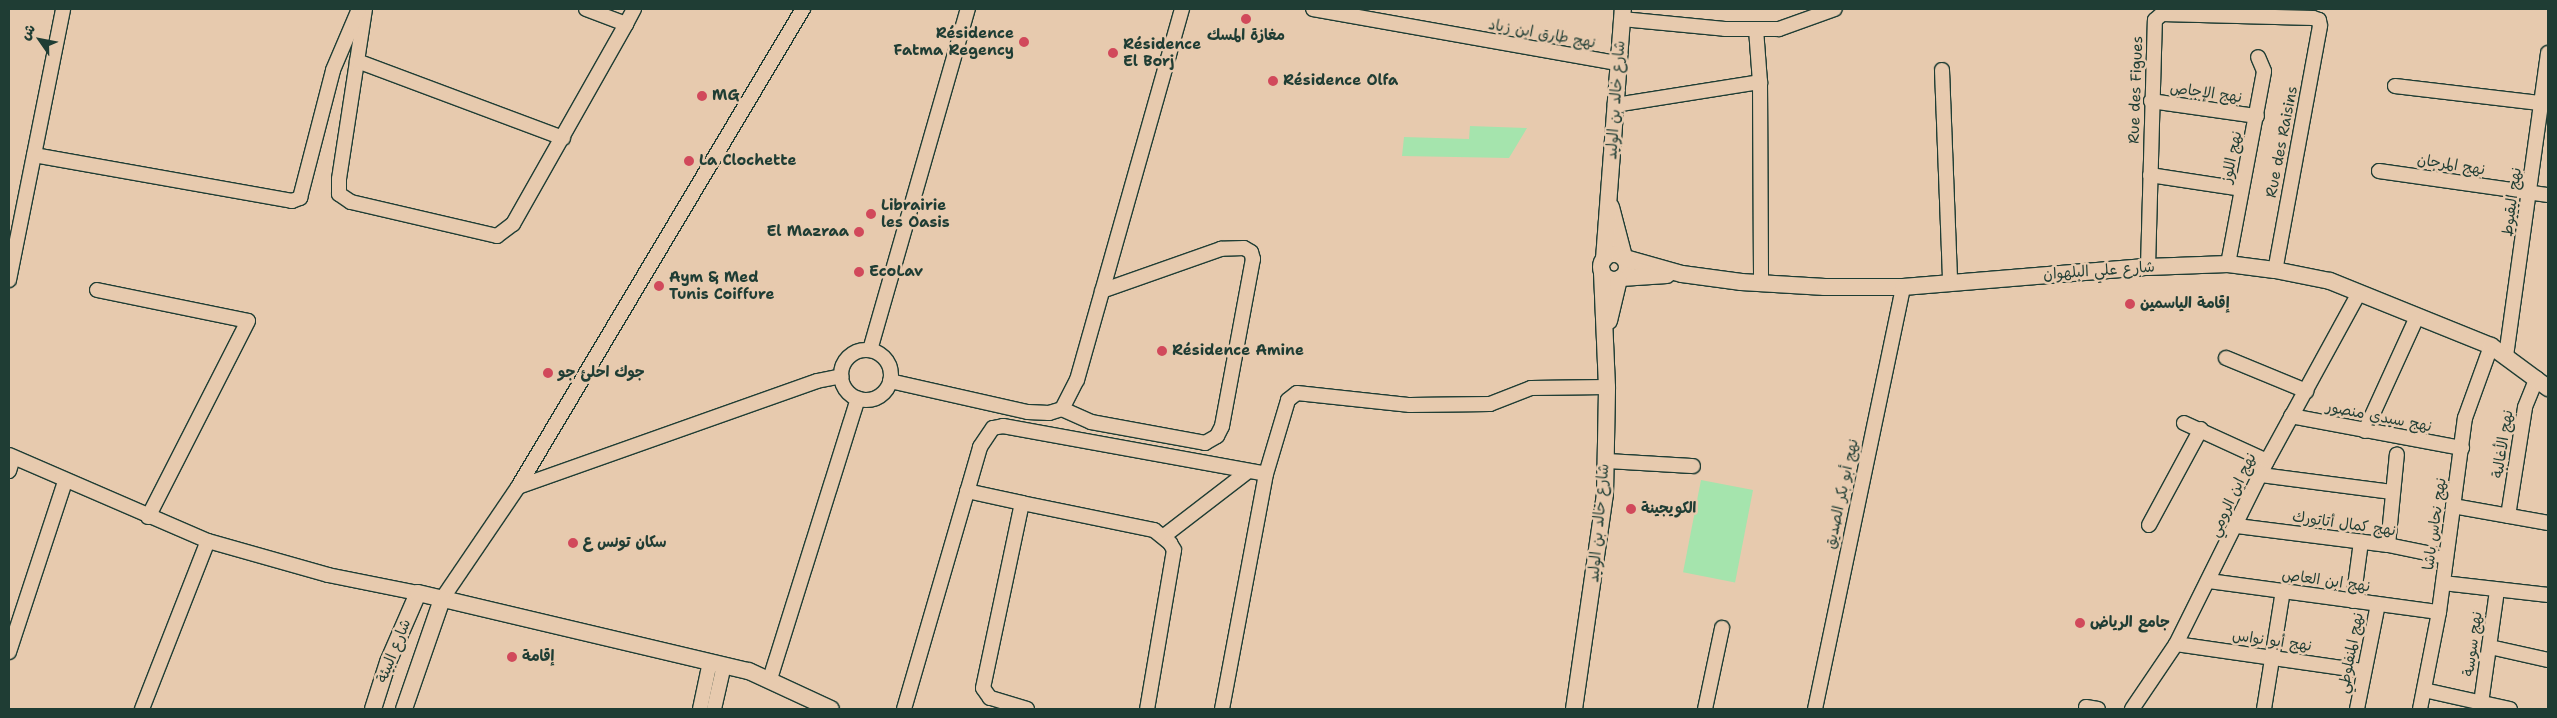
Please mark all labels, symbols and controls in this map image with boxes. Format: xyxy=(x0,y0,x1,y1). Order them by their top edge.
marker: مغازة المسك xyxy=(1240,13,1252,25)
north arrow xyxy=(15,15,65,65)
street label: نهج طارق ابن زياد xyxy=(1487,16,1597,52)
text: ش xyxy=(16,20,39,43)
place label: Résidence Fatma Regency xyxy=(894,24,1014,59)
place label: مغازة المسك xyxy=(1207,27,1285,45)
place label: Résidence El Borj xyxy=(1123,35,1201,70)
marker: Résidence Fatma Regency xyxy=(1018,36,1030,48)
street label: Rue des Figues xyxy=(2125,36,2147,144)
street label: شارع خالد بن الوليد xyxy=(1603,40,1629,160)
marker: Résidence El Borj xyxy=(1107,47,1119,59)
place label: Résidence Olfa xyxy=(1283,72,1398,90)
marker: Résidence Olfa xyxy=(1267,75,1279,87)
street label: نهج الإجاص xyxy=(2169,79,2243,107)
street label: Rue des Raisins xyxy=(2262,85,2302,199)
place label: MG xyxy=(712,87,739,105)
marker: MG xyxy=(696,90,708,102)
street label: نهج اللوز xyxy=(2218,129,2246,185)
street label: نهج المرجان xyxy=(2416,151,2486,179)
place label: La Clochette xyxy=(699,152,796,170)
marker: La Clochette xyxy=(683,155,695,167)
street label: نهج اليقبوط xyxy=(2498,166,2526,238)
place label: Librairie les Oasis xyxy=(881,196,950,231)
marker: Librairie les Oasis xyxy=(865,208,877,220)
place label: El Mazraa xyxy=(766,223,849,241)
marker: El Mazraa xyxy=(853,226,865,238)
street label: شارع علي البلهوان xyxy=(2043,258,2155,284)
place label: EcoLav xyxy=(869,263,923,281)
marker: EcoLav xyxy=(853,266,865,278)
place label: Aym & Med Tunis Coiffure xyxy=(669,268,775,303)
marker: Aym & Med Tunis Coiffure xyxy=(653,280,665,292)
place label: إقامة الياسمين xyxy=(2140,295,2229,313)
marker: إقامة الياسمين xyxy=(2124,298,2136,310)
place label: Résidence Amine xyxy=(1172,342,1304,360)
marker: Résidence Amine xyxy=(1156,345,1168,357)
place label: جوك احلئ جو xyxy=(558,364,645,382)
marker: جوك احلئ جو xyxy=(542,367,554,379)
street label: نهج سيدي منصور xyxy=(2325,398,2433,436)
street label: نهج الأغالبة xyxy=(2489,409,2517,479)
street label: نهج أبو بكر الصديق xyxy=(1822,437,1862,551)
street label: نهج ابن الرومي xyxy=(2206,450,2260,540)
street label: شارع خالد بن الوليد xyxy=(1585,463,1613,583)
street label: نهج نحاس باشا xyxy=(2420,477,2450,571)
place label: الكويجينة xyxy=(1641,500,1696,518)
marker: الكويجينة xyxy=(1625,503,1637,515)
street label: نهج كمال أتاتورك xyxy=(2291,508,2397,540)
place label: سكان تونس ع xyxy=(583,534,667,552)
marker: سكان تونس ع xyxy=(567,537,579,549)
street label: نهج ابن العاص xyxy=(2281,566,2371,596)
street label: نهج سوسة xyxy=(2460,610,2486,678)
street label: نهج المنفلوطي xyxy=(2334,611,2368,695)
place label: جامع الرياض xyxy=(2090,614,2170,632)
street label: شارع البيئة xyxy=(373,617,415,685)
marker: جامع الرياض xyxy=(2074,617,2086,629)
street label: نهج أبو نواس xyxy=(2231,627,2313,655)
place label: إقامة xyxy=(522,648,554,666)
marker: إقامة xyxy=(506,651,518,663)

